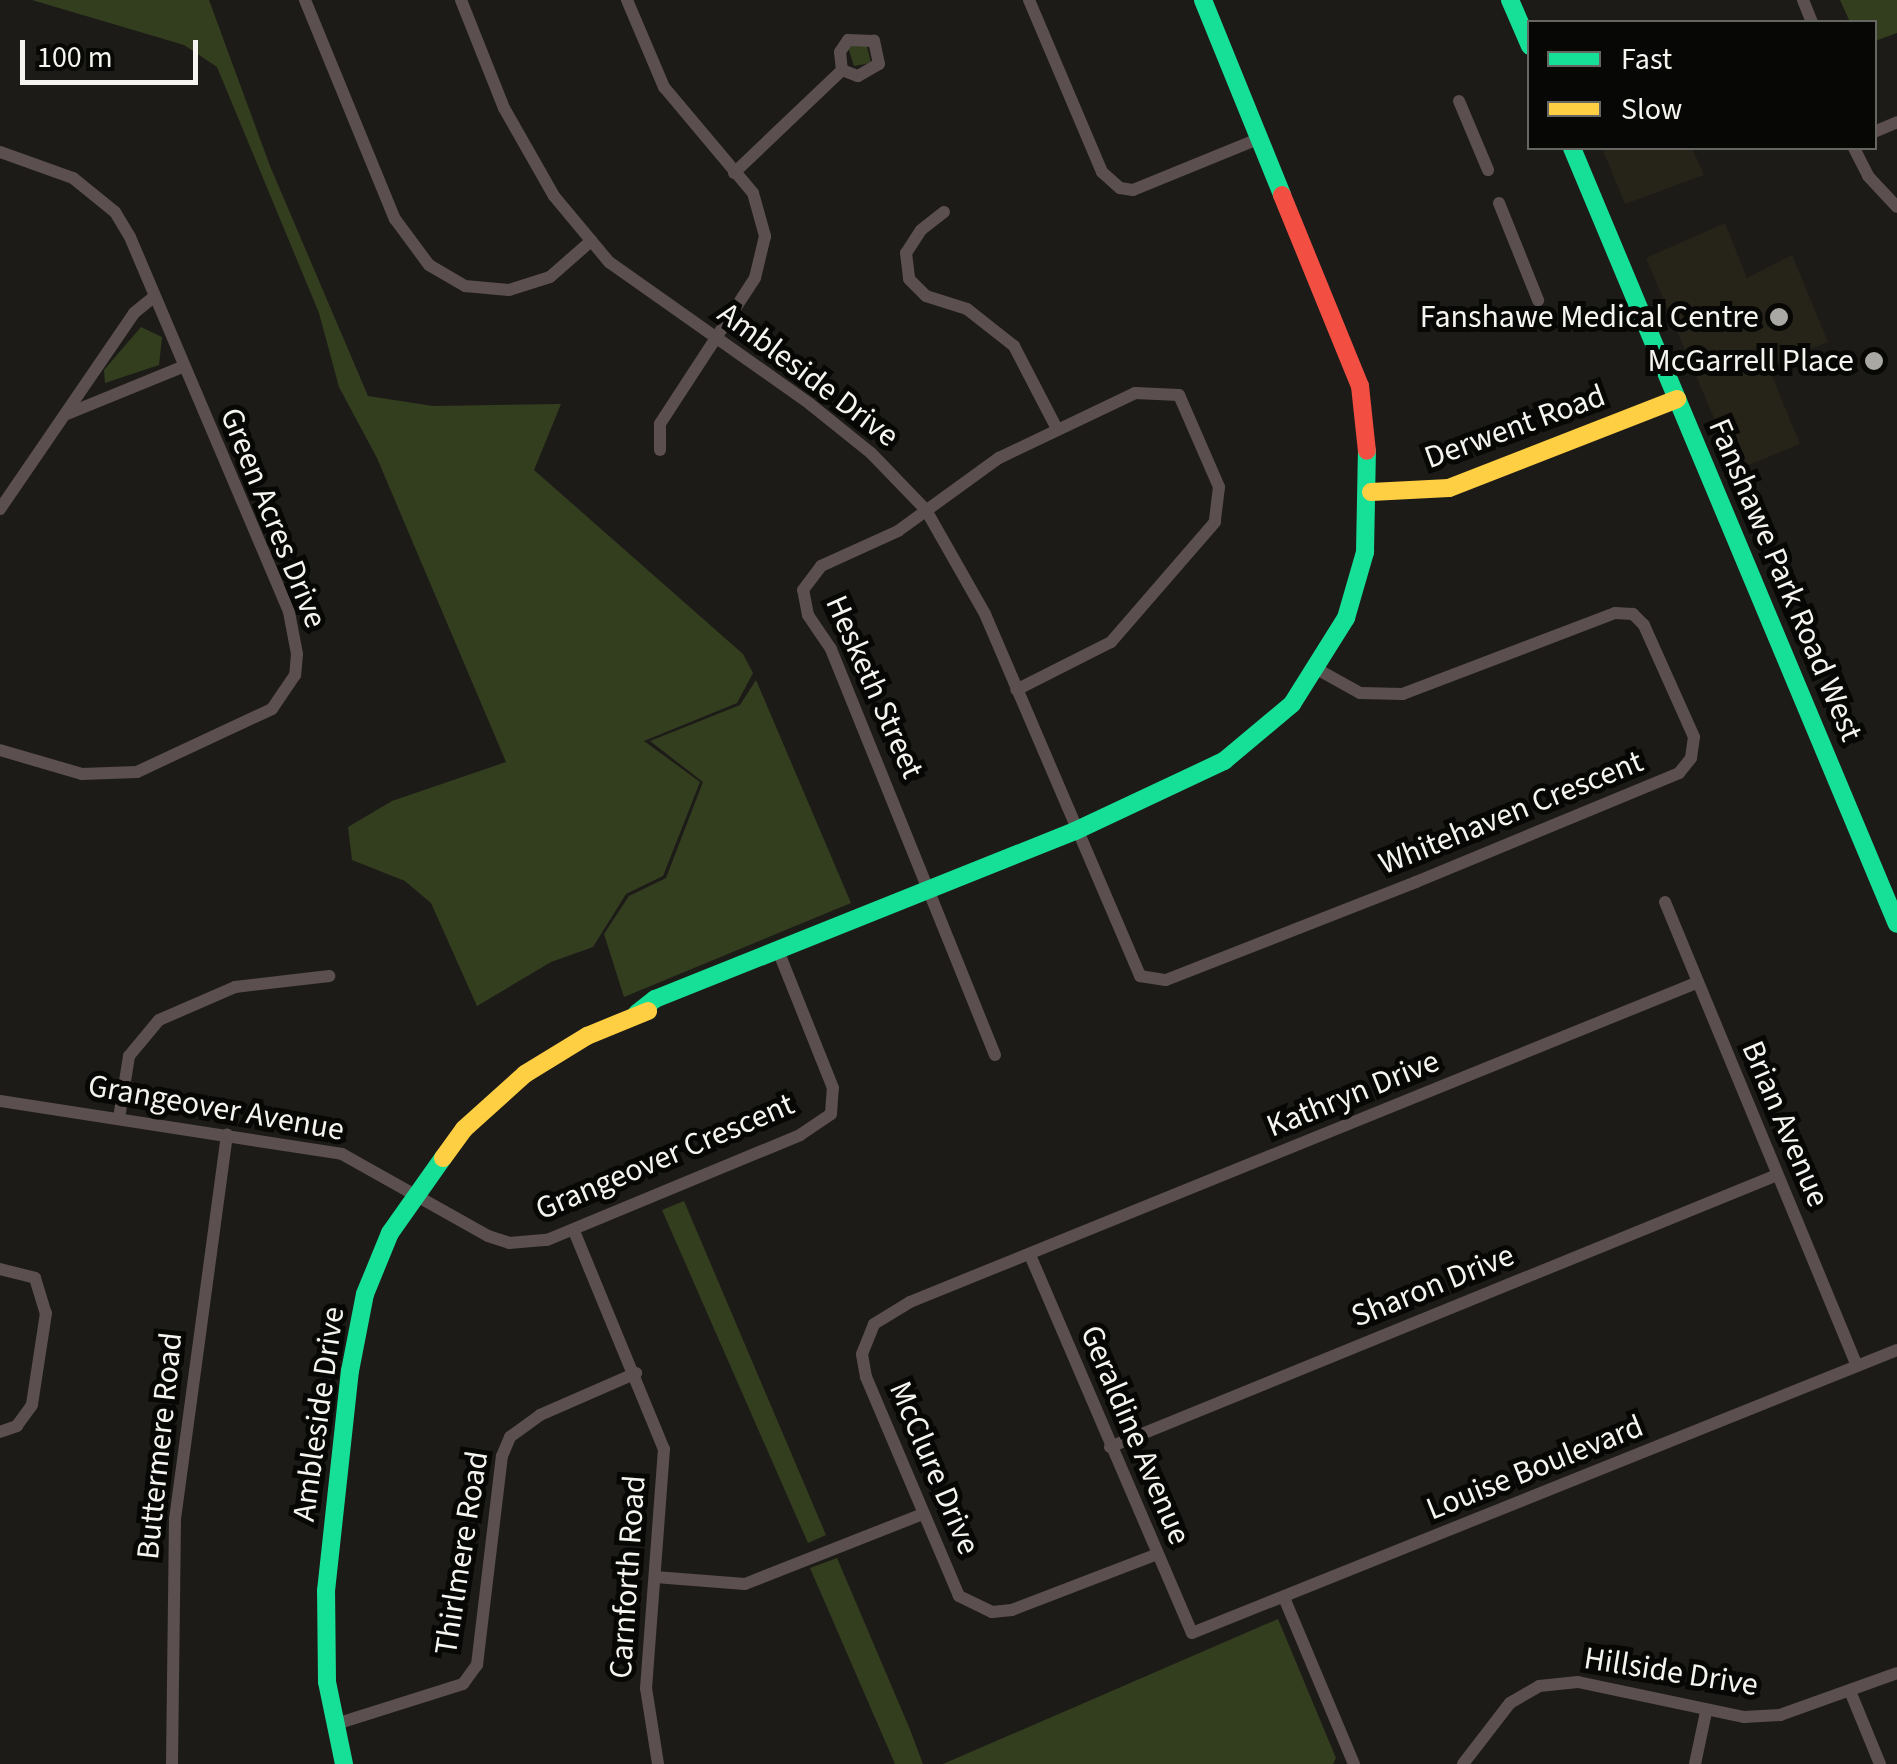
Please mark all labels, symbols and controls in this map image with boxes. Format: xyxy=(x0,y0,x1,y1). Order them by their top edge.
scale bar xyxy=(25,20,202,82)
legend xyxy=(1527,20,1877,150)
text: 100 m xyxy=(37,36,113,79)
text: Fast xyxy=(1621,38,1672,81)
text: Slow xyxy=(1621,88,1682,131)
street label: Ambleside Drive xyxy=(710,295,906,455)
place label: Fanshawe Medical Centre xyxy=(1420,298,1759,336)
marker: Fanshawe Medical Centre xyxy=(1768,306,1790,328)
place label: McGarrell Place xyxy=(1648,342,1854,380)
marker: McGarrell Place xyxy=(1863,350,1885,372)
street label: Derwent Road xyxy=(1419,377,1611,477)
street label: Green Acres Drive xyxy=(211,402,335,634)
street label: Fanshawe Park Road West xyxy=(1700,413,1870,747)
street label: Hesketh Street xyxy=(817,590,931,784)
street label: Whitehaven Crescent xyxy=(1373,743,1649,883)
street label: Brian Avenue xyxy=(1733,1035,1837,1213)
street label: Kathryn Drive xyxy=(1261,1042,1445,1146)
street label: Grangeover Avenue xyxy=(85,1067,347,1149)
street label: Grangeover Crescent xyxy=(530,1085,800,1229)
street label: Sharon Drive xyxy=(1346,1236,1520,1336)
street label: Ambleside Drive xyxy=(285,1304,353,1524)
street label: Geraldine Avenue xyxy=(1072,1320,1198,1550)
street label: Buttermere Road xyxy=(129,1331,191,1561)
street label: McClure Drive xyxy=(880,1376,988,1560)
street label: Louise Boulevard xyxy=(1421,1407,1649,1529)
street label: Thirlmere Road xyxy=(427,1448,497,1658)
street label: Carnforth Road xyxy=(602,1474,654,1680)
street label: Hillside Drive xyxy=(1581,1639,1761,1705)

